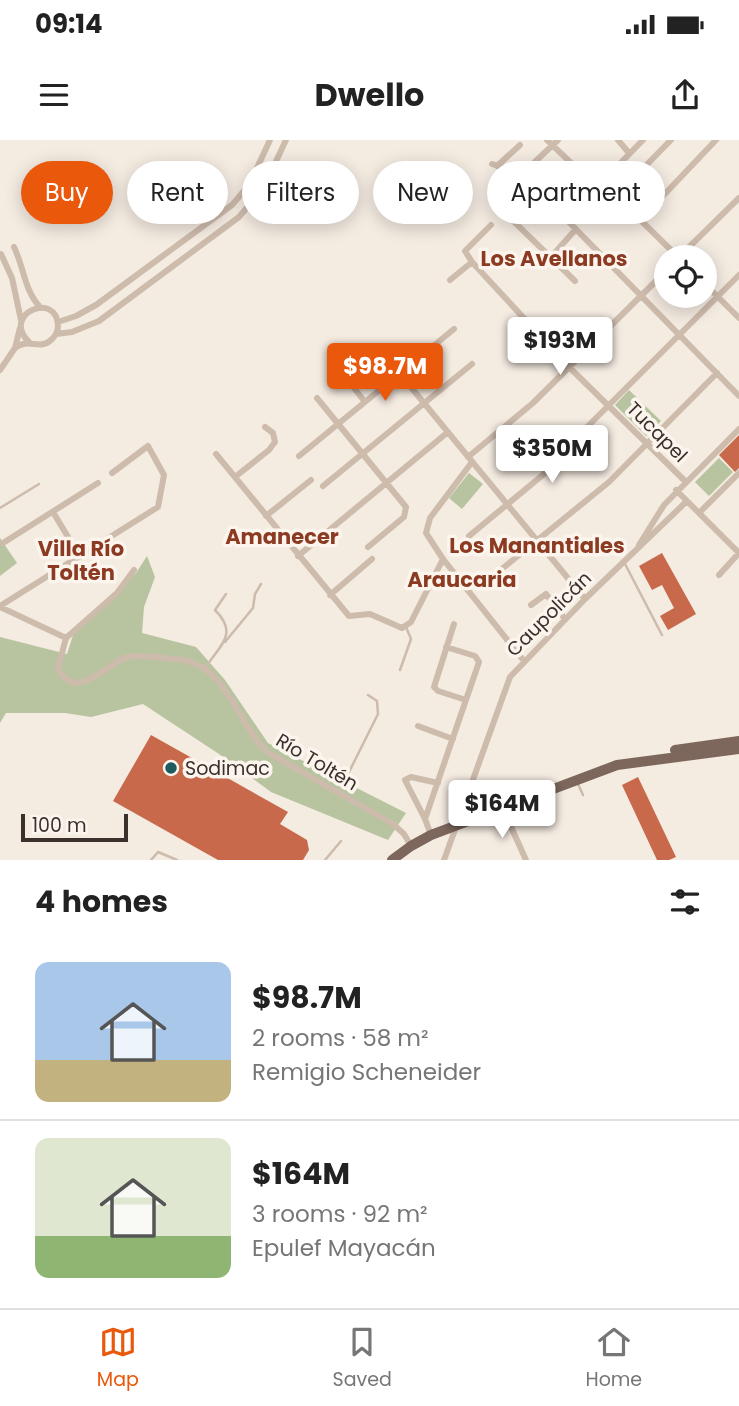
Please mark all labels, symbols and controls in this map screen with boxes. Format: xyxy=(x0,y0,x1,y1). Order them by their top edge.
text: 09:14 xyxy=(35,6,103,42)
text: Dwello xyxy=(315,72,424,117)
icon: menu xyxy=(35,76,73,114)
icon: share xyxy=(666,76,704,114)
chip: Buy xyxy=(21,161,113,224)
chip: Rent xyxy=(127,161,228,224)
chip: Filters xyxy=(242,161,359,224)
chip: New xyxy=(373,161,473,224)
chip: Apartment xyxy=(487,161,665,224)
district label: Los Avellanos xyxy=(480,244,628,273)
map controls xyxy=(654,245,717,308)
button: locate xyxy=(654,245,717,308)
pin: $193M xyxy=(511,317,609,377)
text: $193M xyxy=(524,324,596,356)
pin: $98.7M xyxy=(328,344,442,403)
text: $98.7M xyxy=(343,350,427,382)
street label: Tucapel xyxy=(621,396,693,468)
pin: $350M xyxy=(503,426,601,485)
text: $350M xyxy=(512,432,592,464)
district label: Amanecer xyxy=(225,522,339,551)
district label: Los Manantiales xyxy=(449,531,625,560)
district label: Villa Río Toltén xyxy=(38,534,124,587)
district label: Araucaria xyxy=(407,565,517,594)
street label: Caupolicán xyxy=(500,565,598,663)
street label: Río Toltén xyxy=(271,727,363,797)
place label: Sodimac xyxy=(185,755,270,782)
marker: Sodimac xyxy=(163,760,179,776)
pin: $164M xyxy=(453,780,551,840)
text: $164M xyxy=(464,787,540,819)
scale bar xyxy=(21,811,128,843)
text: 100 m xyxy=(32,812,87,839)
text: 4 homes xyxy=(35,880,168,923)
icon: filters xyxy=(666,883,704,921)
text: $98.7M xyxy=(252,976,362,1019)
icon: home xyxy=(91,990,175,1074)
text: 2 rooms · 58 m² xyxy=(252,1022,429,1054)
text: Remigio Scheneider xyxy=(252,1056,481,1088)
text: $164M xyxy=(252,1152,350,1195)
icon: home xyxy=(91,1166,175,1250)
text: 3 rooms · 92 m² xyxy=(252,1198,428,1230)
text: Epulef Mayacán xyxy=(252,1232,436,1264)
tab: Map xyxy=(97,1323,139,1394)
tab: Saved xyxy=(333,1323,392,1394)
tab: Home xyxy=(585,1323,642,1394)

